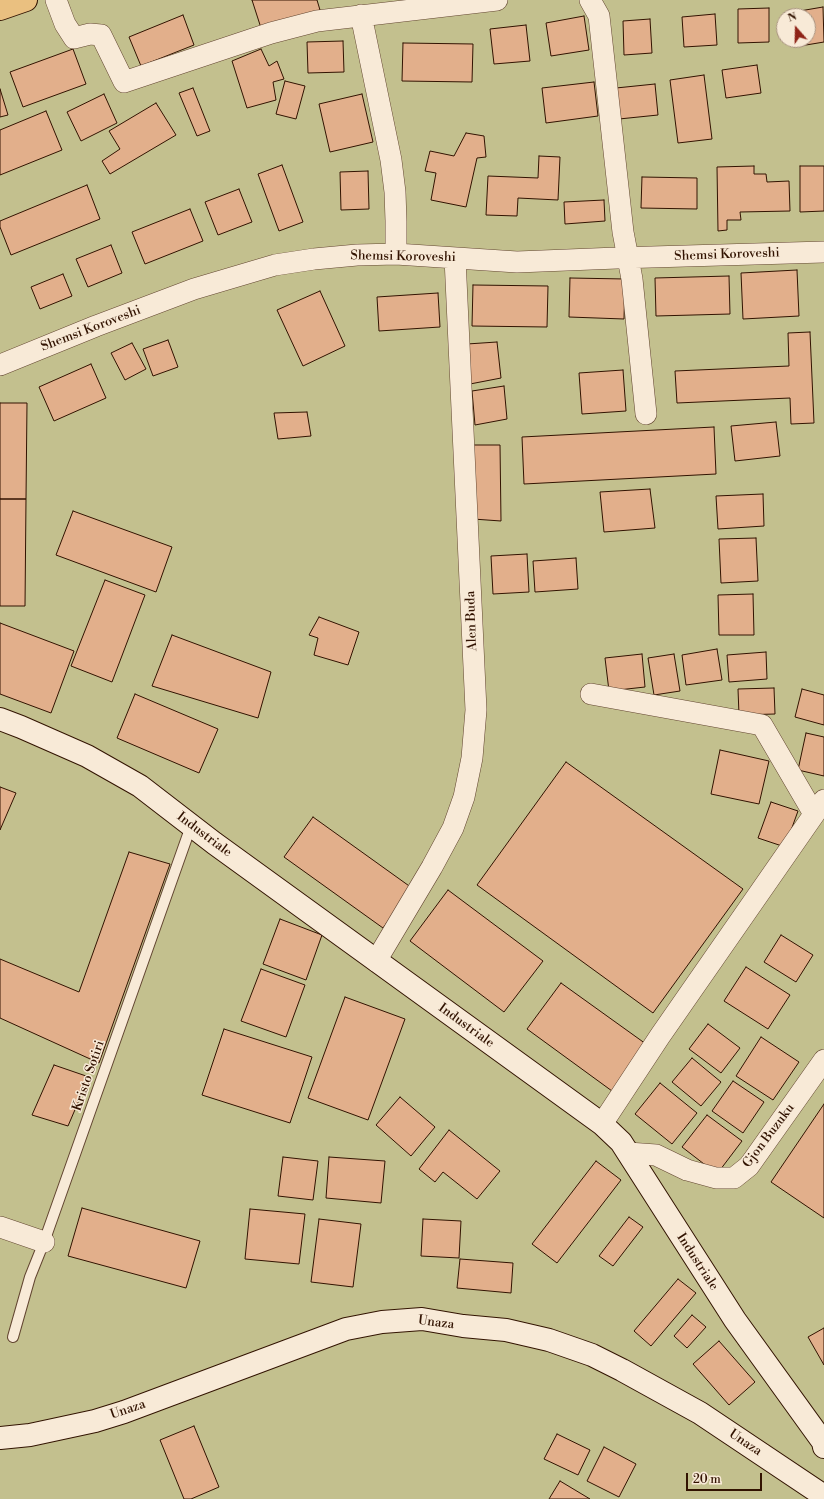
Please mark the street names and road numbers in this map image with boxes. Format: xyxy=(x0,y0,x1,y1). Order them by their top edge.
street label: Shemsi Koroveshi xyxy=(674,245,780,265)
street label: Shemsi Koroveshi xyxy=(350,248,456,266)
street label: Shemsi Koroveshi xyxy=(39,303,143,355)
street label: Alen Buda xyxy=(463,591,481,651)
street label: Industriale xyxy=(173,809,235,861)
street label: Industriale xyxy=(435,1001,497,1051)
street label: Kristo Sotiri xyxy=(70,1039,108,1113)
street label: Gjon Buzuku xyxy=(740,1101,798,1171)
street label: Industriale xyxy=(673,1230,721,1294)
street label: Unaza xyxy=(417,1313,455,1333)
street label: Unaza xyxy=(108,1397,148,1423)
street label: Unaza xyxy=(726,1426,764,1460)

